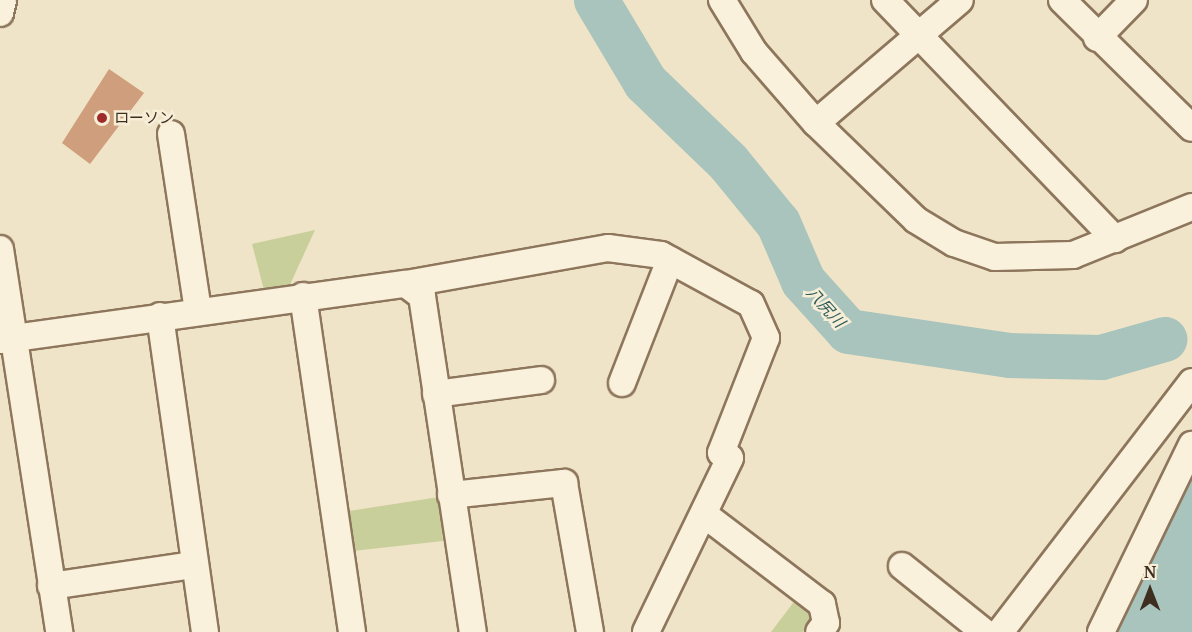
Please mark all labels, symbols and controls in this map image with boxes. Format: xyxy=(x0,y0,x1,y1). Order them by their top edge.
place label: ローソン xyxy=(114,109,174,127)
marker: ローソン xyxy=(95,111,109,125)
water label: 八尻川 xyxy=(803,283,849,331)
north arrow xyxy=(1120,560,1180,620)
text: N xyxy=(1144,561,1156,583)

